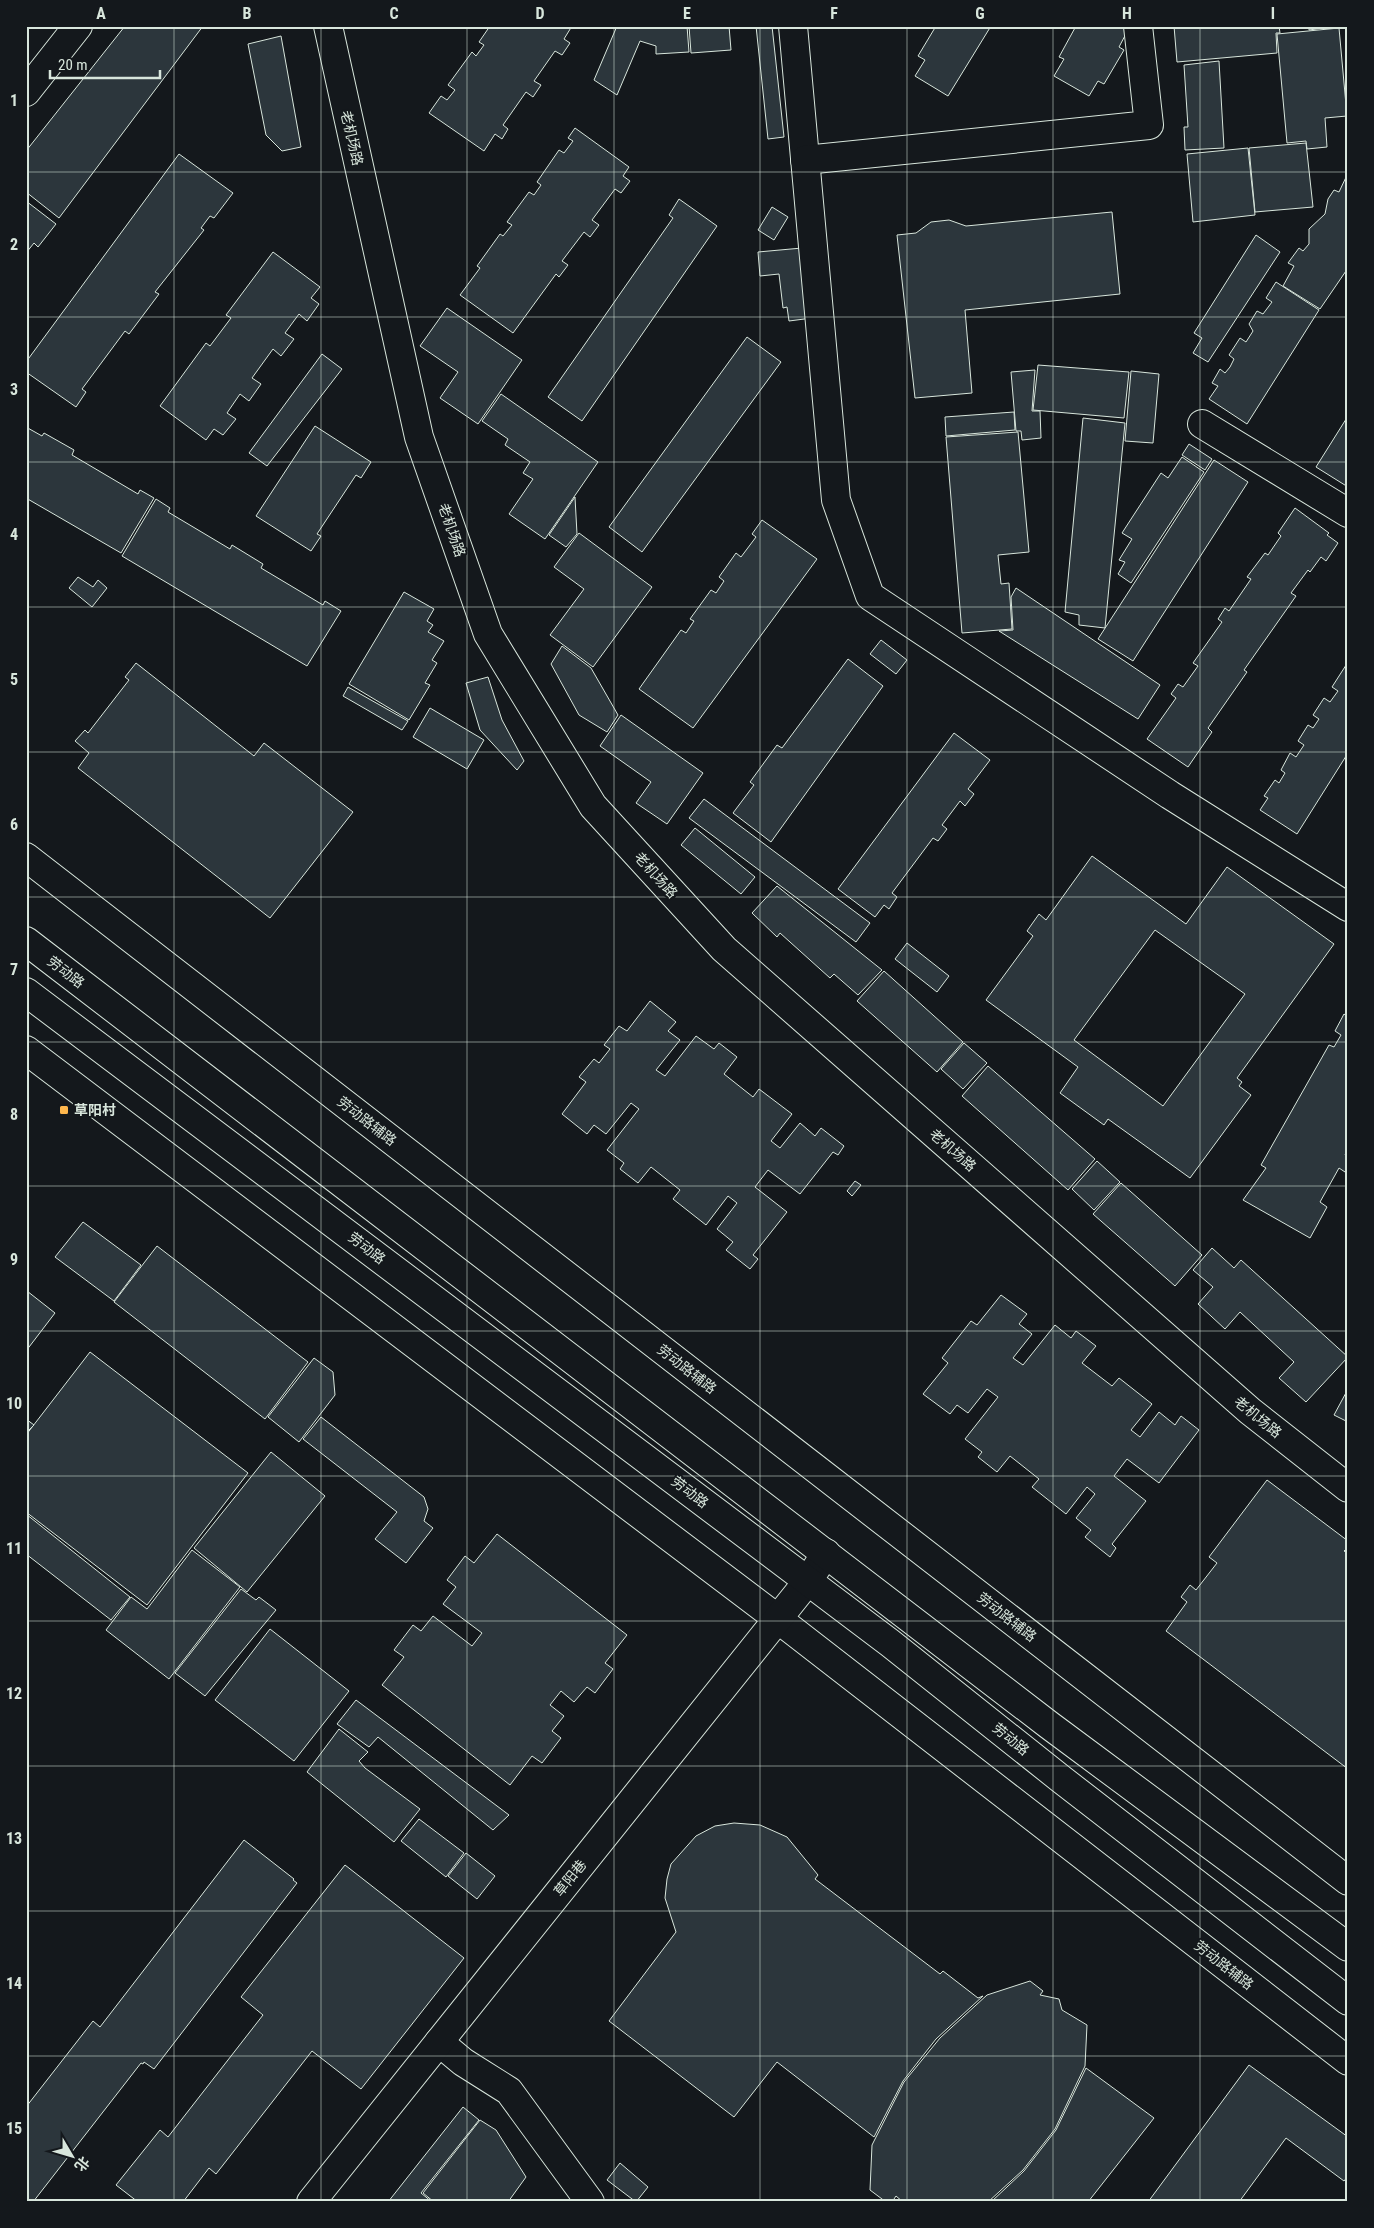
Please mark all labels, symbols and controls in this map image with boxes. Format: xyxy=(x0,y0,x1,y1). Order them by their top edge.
text: A xyxy=(96,4,106,23)
text: B xyxy=(243,4,252,23)
text: C xyxy=(389,4,399,23)
text: D xyxy=(535,4,545,23)
text: E xyxy=(683,4,691,23)
text: F xyxy=(830,4,838,23)
text: G xyxy=(975,4,985,23)
text: H xyxy=(1122,4,1132,23)
text: I xyxy=(1271,4,1275,23)
scale bar xyxy=(50,48,160,80)
text: 20 m xyxy=(58,56,88,74)
text: 1 xyxy=(10,91,18,110)
street label: 老机场路 xyxy=(338,109,366,167)
text: 2 xyxy=(10,235,18,254)
text: 3 xyxy=(10,380,18,399)
street label: 老机场路 xyxy=(435,501,469,559)
text: 4 xyxy=(10,525,18,544)
text: 5 xyxy=(10,670,18,689)
text: 6 xyxy=(10,815,18,834)
street label: 老机场路 xyxy=(631,849,681,901)
street label: 劳动路 xyxy=(44,953,88,991)
text: 7 xyxy=(10,960,18,979)
street label: 劳动路辅路 xyxy=(334,1093,400,1149)
place label: 草阳村 xyxy=(74,1102,116,1118)
marker: 草阳村 xyxy=(58,1104,70,1116)
text: 8 xyxy=(10,1105,18,1124)
street label: 老机场路 xyxy=(927,1126,979,1174)
street label: 劳动路 xyxy=(345,1229,389,1267)
text: 9 xyxy=(10,1250,18,1269)
street label: 劳动路辅路 xyxy=(654,1341,720,1397)
street label: 老机场路 xyxy=(1231,1393,1285,1441)
text: 10 xyxy=(6,1394,22,1413)
street label: 劳动路 xyxy=(668,1473,712,1511)
text: 11 xyxy=(6,1539,22,1558)
street label: 劳动路辅路 xyxy=(974,1589,1040,1645)
text: 12 xyxy=(6,1684,22,1703)
street label: 劳动路 xyxy=(990,1720,1032,1758)
text: 13 xyxy=(6,1829,22,1848)
street label: 草阳巷 xyxy=(551,1857,589,1899)
street label: 劳动路辅路 xyxy=(1191,1937,1257,1993)
text: 14 xyxy=(6,1974,22,1993)
text: 15 xyxy=(6,2119,22,2138)
north arrow xyxy=(48,2130,98,2180)
text: 北 xyxy=(72,2154,93,2174)

